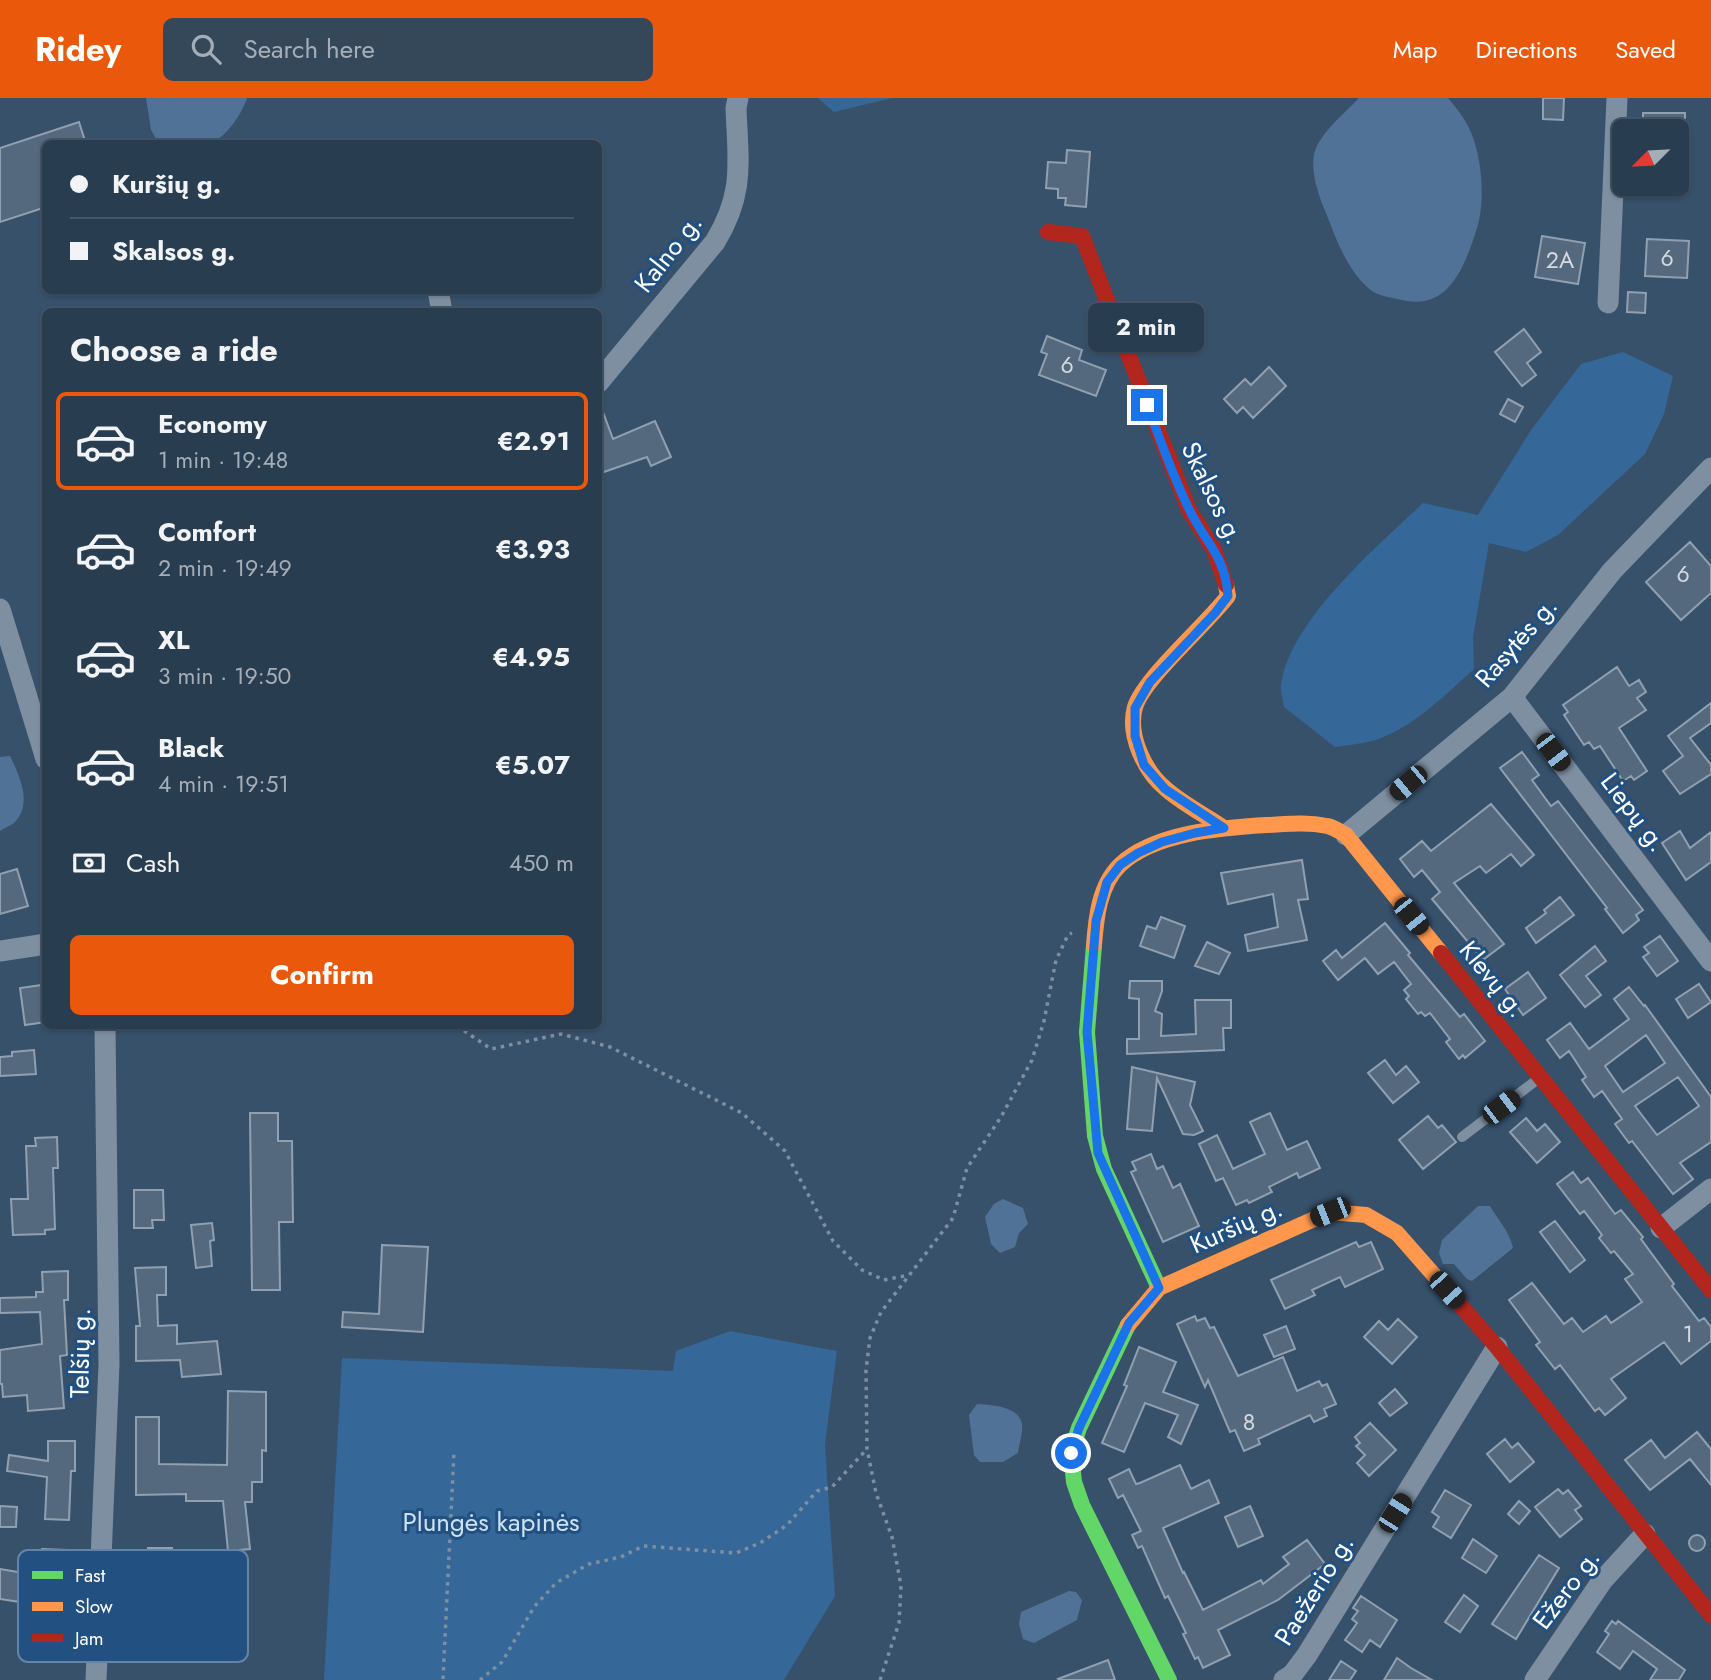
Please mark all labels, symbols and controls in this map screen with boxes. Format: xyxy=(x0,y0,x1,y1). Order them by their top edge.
search box xyxy=(163,18,653,81)
text: Ridey xyxy=(35,26,121,73)
icon: search xyxy=(187,30,225,68)
text: Search here xyxy=(243,30,375,68)
text: Map xyxy=(1393,32,1438,67)
text: Directions xyxy=(1476,32,1577,67)
text: Saved xyxy=(1615,32,1676,67)
north arrow xyxy=(1612,119,1689,196)
map controls xyxy=(1612,119,1689,196)
text: Kuršių g. xyxy=(112,165,221,203)
street label: Kalno g. xyxy=(625,205,711,301)
text: Skalsos g. xyxy=(112,232,235,270)
house number: 6 xyxy=(1660,241,1674,275)
house number: 2A xyxy=(1546,243,1575,277)
callout: 2 min xyxy=(1089,303,1205,352)
text: 2 min xyxy=(1116,310,1176,344)
text: Choose a ride xyxy=(70,327,278,373)
house number: 6 xyxy=(1060,348,1074,382)
route end xyxy=(1131,389,1163,421)
text: Economy xyxy=(158,405,267,443)
icon: car xyxy=(74,410,137,473)
text: €2.91 xyxy=(497,422,570,460)
street label: Skalsos g. xyxy=(1172,435,1254,551)
text: 1 min · 19:48 xyxy=(158,443,288,477)
text: Comfort xyxy=(158,513,256,551)
icon: car xyxy=(74,518,137,581)
text: €3.93 xyxy=(495,530,570,568)
text: 2 min · 19:49 xyxy=(158,551,292,585)
house number: 6 xyxy=(1676,557,1690,591)
street label: Rasytės g. xyxy=(1466,588,1566,696)
text: XL xyxy=(158,621,190,659)
icon: car xyxy=(74,626,137,689)
text: €4.95 xyxy=(492,638,570,676)
text: 3 min · 19:50 xyxy=(158,659,291,693)
text: Black xyxy=(158,729,224,767)
car xyxy=(1532,729,1575,775)
icon: car xyxy=(74,734,137,797)
text: €5.07 xyxy=(495,746,570,784)
car xyxy=(1386,761,1431,805)
street label: Liepų g. xyxy=(1592,764,1676,860)
text: 4 min · 19:51 xyxy=(158,767,289,801)
icon: cash xyxy=(70,844,108,882)
text: Cash xyxy=(126,844,180,882)
text: 450 m xyxy=(509,846,574,880)
car xyxy=(1390,893,1433,939)
street label: Klevų g. xyxy=(1450,932,1536,1026)
button: Confirm xyxy=(70,935,574,1015)
car xyxy=(1478,1086,1525,1128)
street label: Kuršių g. xyxy=(1184,1189,1288,1263)
car xyxy=(1307,1194,1354,1230)
car xyxy=(1426,1267,1469,1313)
street label: Telšių g. xyxy=(60,1308,100,1398)
house number: 1 xyxy=(1683,1317,1693,1351)
house number: 8 xyxy=(1243,1405,1255,1439)
route start xyxy=(1055,1437,1087,1469)
car xyxy=(1375,1490,1416,1536)
park label: Plungės kapinės xyxy=(402,1503,580,1541)
street label: Paežerio g. xyxy=(1265,1527,1363,1653)
street label: Ežero g. xyxy=(1523,1541,1609,1637)
legend xyxy=(18,1550,248,1662)
text: Fast xyxy=(75,1562,106,1589)
text: Slow xyxy=(75,1593,113,1620)
text: Jam xyxy=(72,1625,104,1652)

